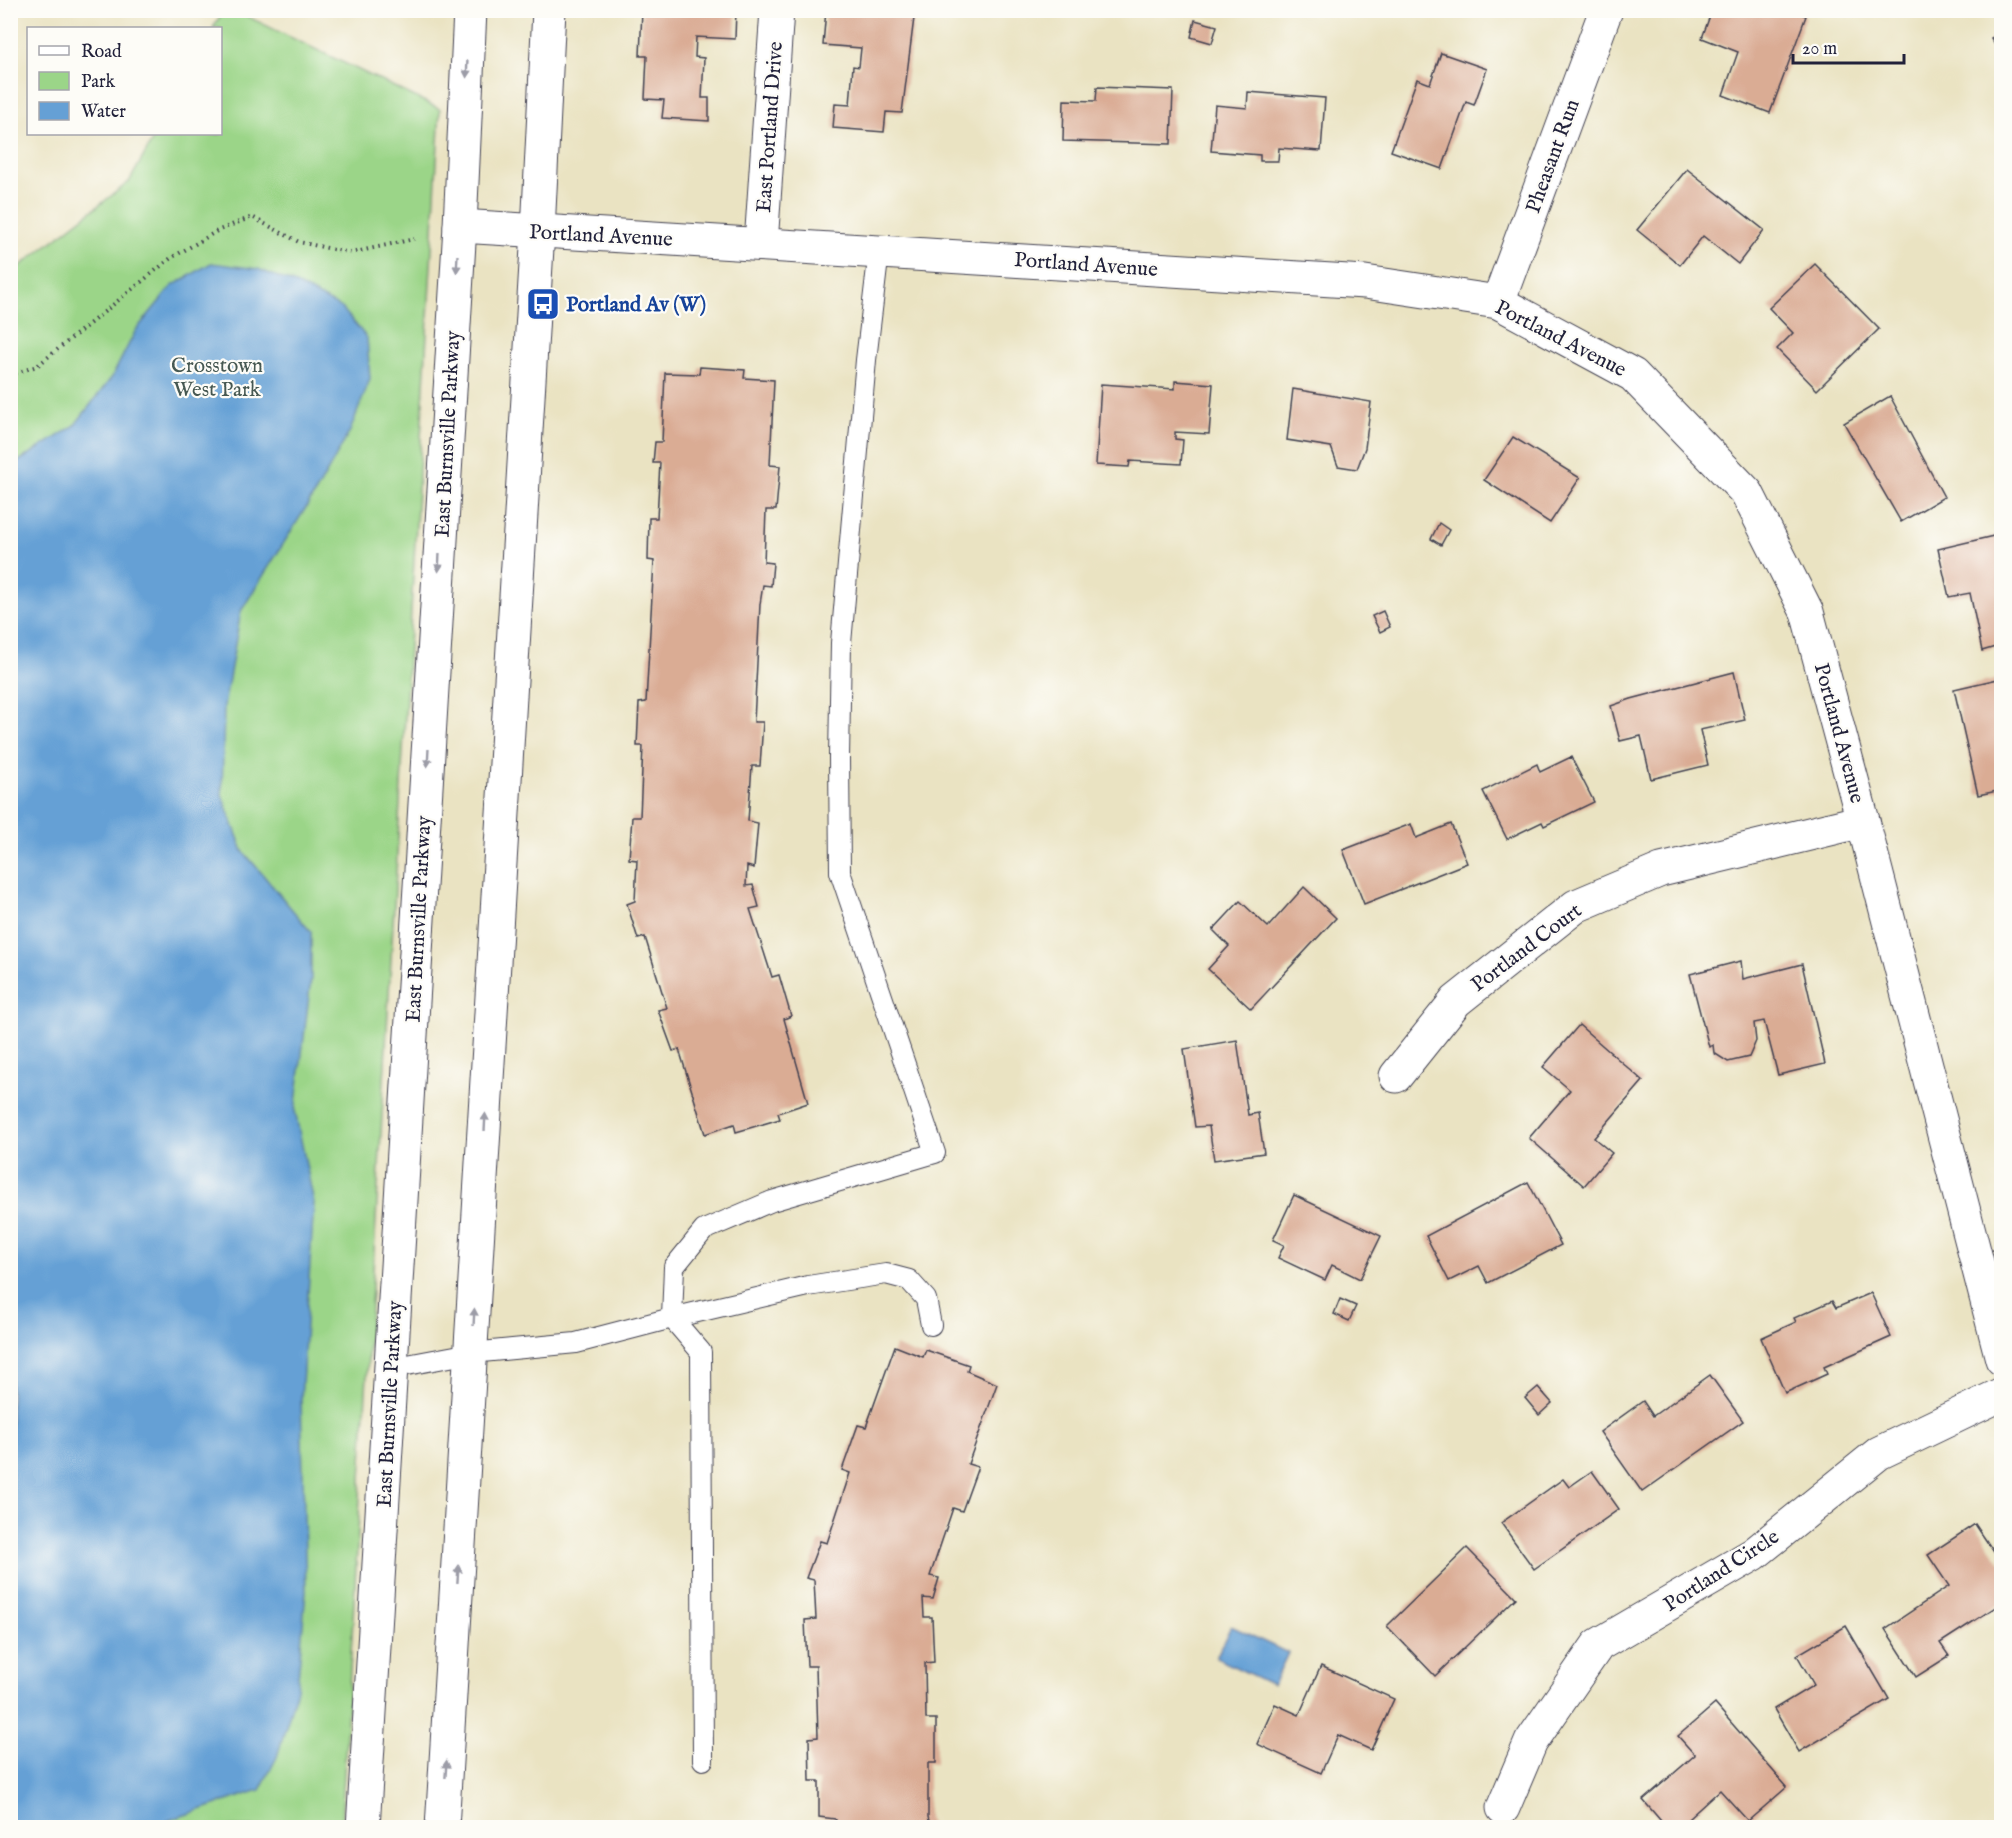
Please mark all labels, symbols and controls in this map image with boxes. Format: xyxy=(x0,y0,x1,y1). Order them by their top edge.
legend xyxy=(27,27,222,135)
scale bar xyxy=(1793,27,1904,65)
text: 20 m xyxy=(1802,38,1837,61)
street label: East Portland Drive xyxy=(751,40,790,214)
text: Road xyxy=(81,41,122,64)
one-way arrow xyxy=(463,59,472,78)
text: Park xyxy=(81,71,116,94)
street label: Pheasant Run xyxy=(1520,96,1586,217)
text: Water xyxy=(81,101,126,124)
street label: Portland Avenue xyxy=(528,219,674,254)
street label: Portland Avenue xyxy=(1013,247,1159,284)
one-way arrow xyxy=(453,254,462,273)
bus stop icon: Portland Av (W) xyxy=(525,286,561,322)
place label: Portland Av (W) xyxy=(566,292,706,319)
street label: Portland Avenue xyxy=(1490,295,1631,384)
street label: East Burnsville Parkway xyxy=(430,329,467,538)
park label: Crosstown West Park xyxy=(171,353,263,404)
one-way arrow xyxy=(435,554,444,573)
street label: Portland Avenue xyxy=(1807,660,1870,807)
one-way arrow xyxy=(423,748,432,767)
street label: East Burnsville Parkway xyxy=(401,814,438,1023)
street label: Portland Court xyxy=(1466,898,1588,999)
one-way arrow xyxy=(480,1113,490,1132)
street label: East Burnsville Parkway xyxy=(372,1299,409,1508)
one-way arrow xyxy=(469,1307,478,1326)
street label: Portland Circle xyxy=(1659,1524,1785,1619)
one-way arrow xyxy=(453,1565,462,1584)
one-way arrow xyxy=(441,1760,450,1779)

